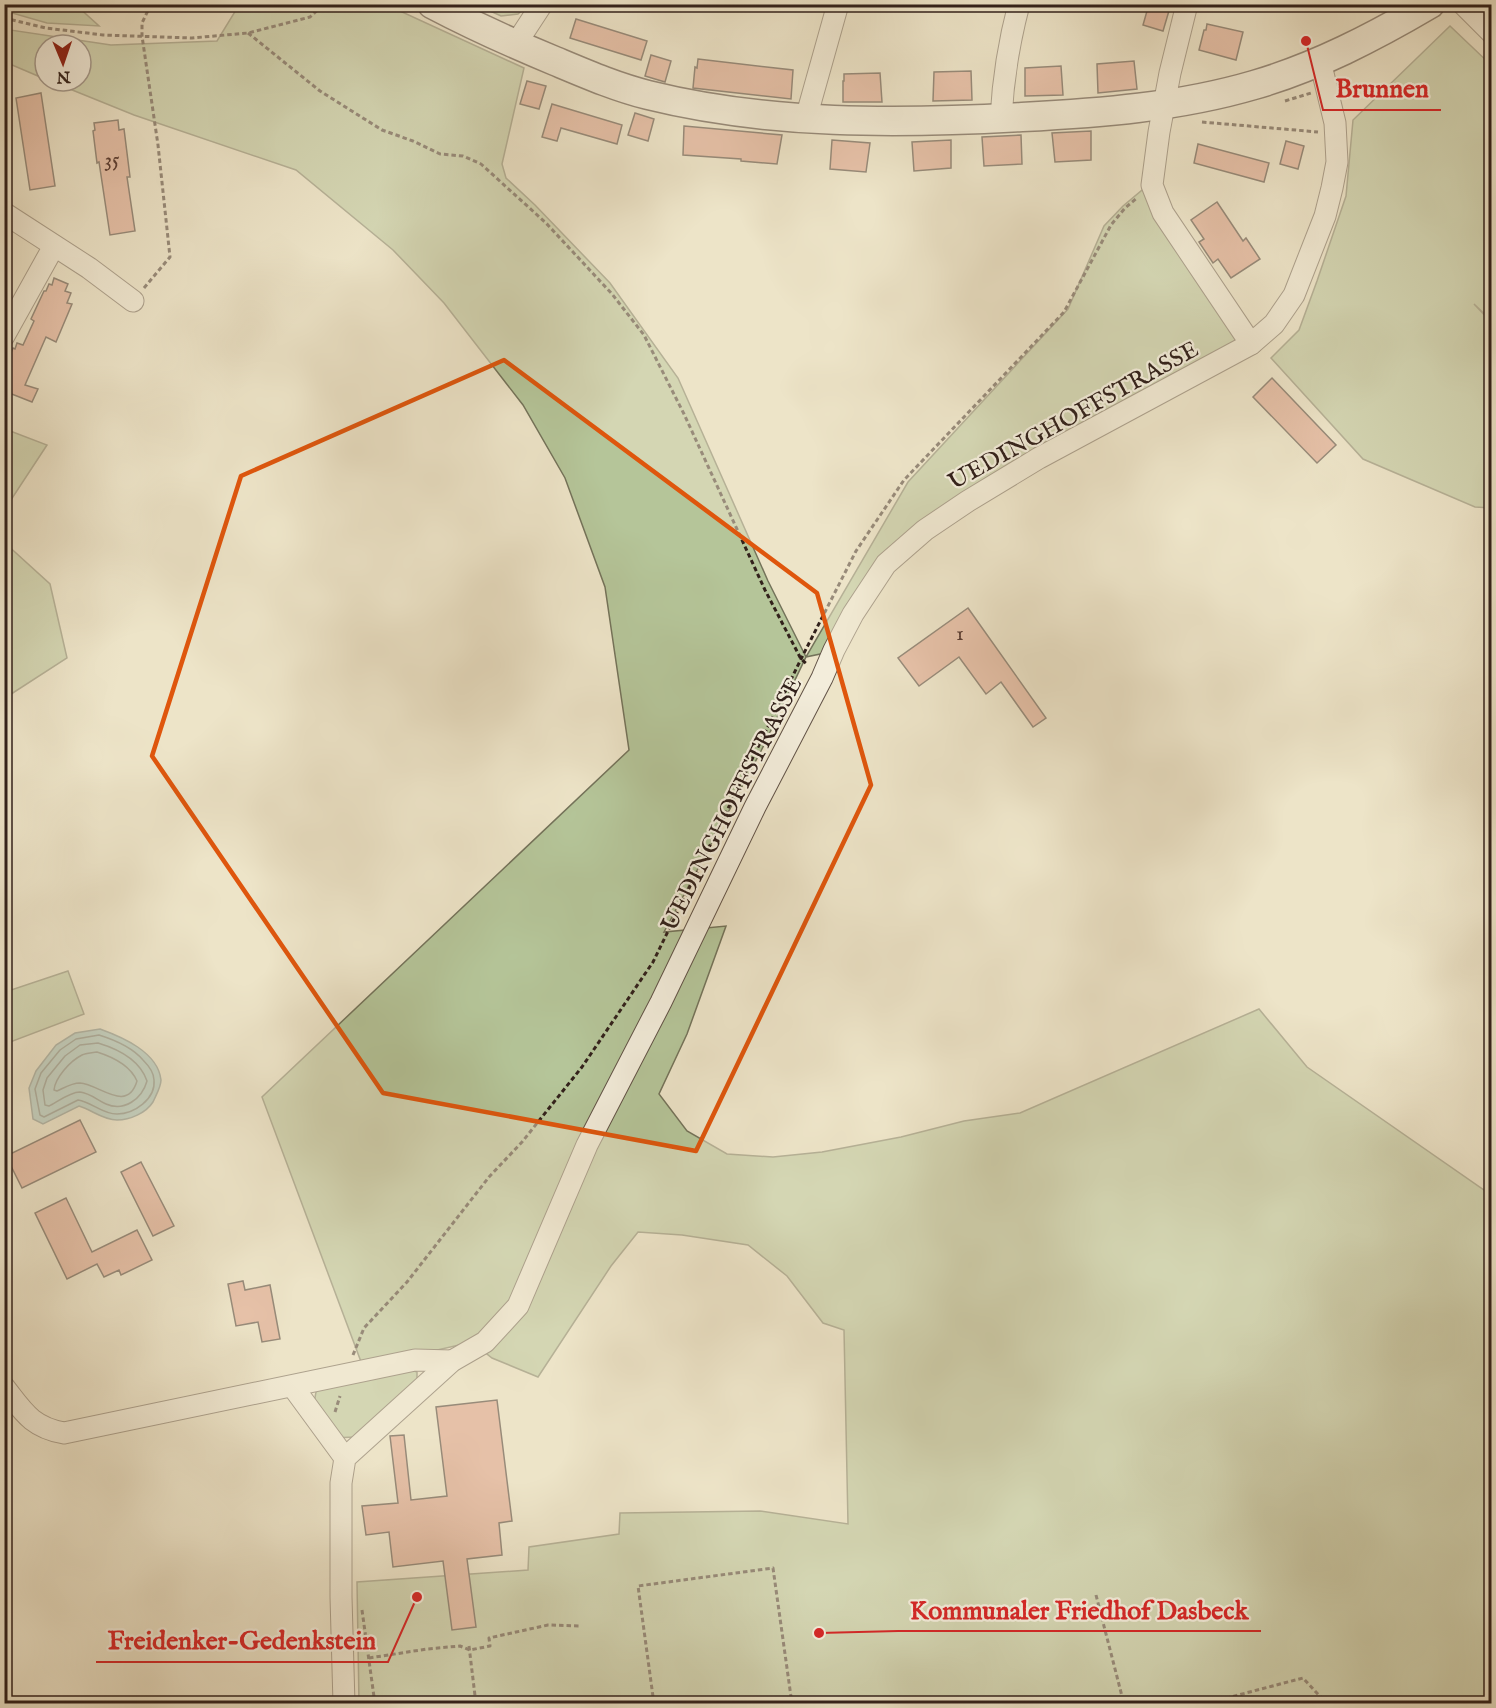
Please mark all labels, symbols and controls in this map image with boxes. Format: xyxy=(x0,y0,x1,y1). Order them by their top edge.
north arrow xyxy=(33,33,93,93)
text: N xyxy=(56,66,72,86)
callout: Brunnen xyxy=(1323,66,1441,110)
text: Brunnen xyxy=(1335,73,1429,106)
house number: 35 xyxy=(104,147,120,174)
street label: UEDINGHOFFSTRASSE xyxy=(943,335,1204,498)
house number: 1 xyxy=(956,621,964,648)
street label: UEDINGHOFFSTRASSE xyxy=(655,672,810,937)
callout: Kommunaler Friedhof Dasbeck xyxy=(898,1587,1261,1631)
text: Kommunaler Friedhof Dasbeck xyxy=(910,1595,1249,1628)
callout: Freidenker-Gedenkstein xyxy=(96,1618,388,1662)
text: Freidenker-Gedenkstein xyxy=(108,1625,376,1658)

